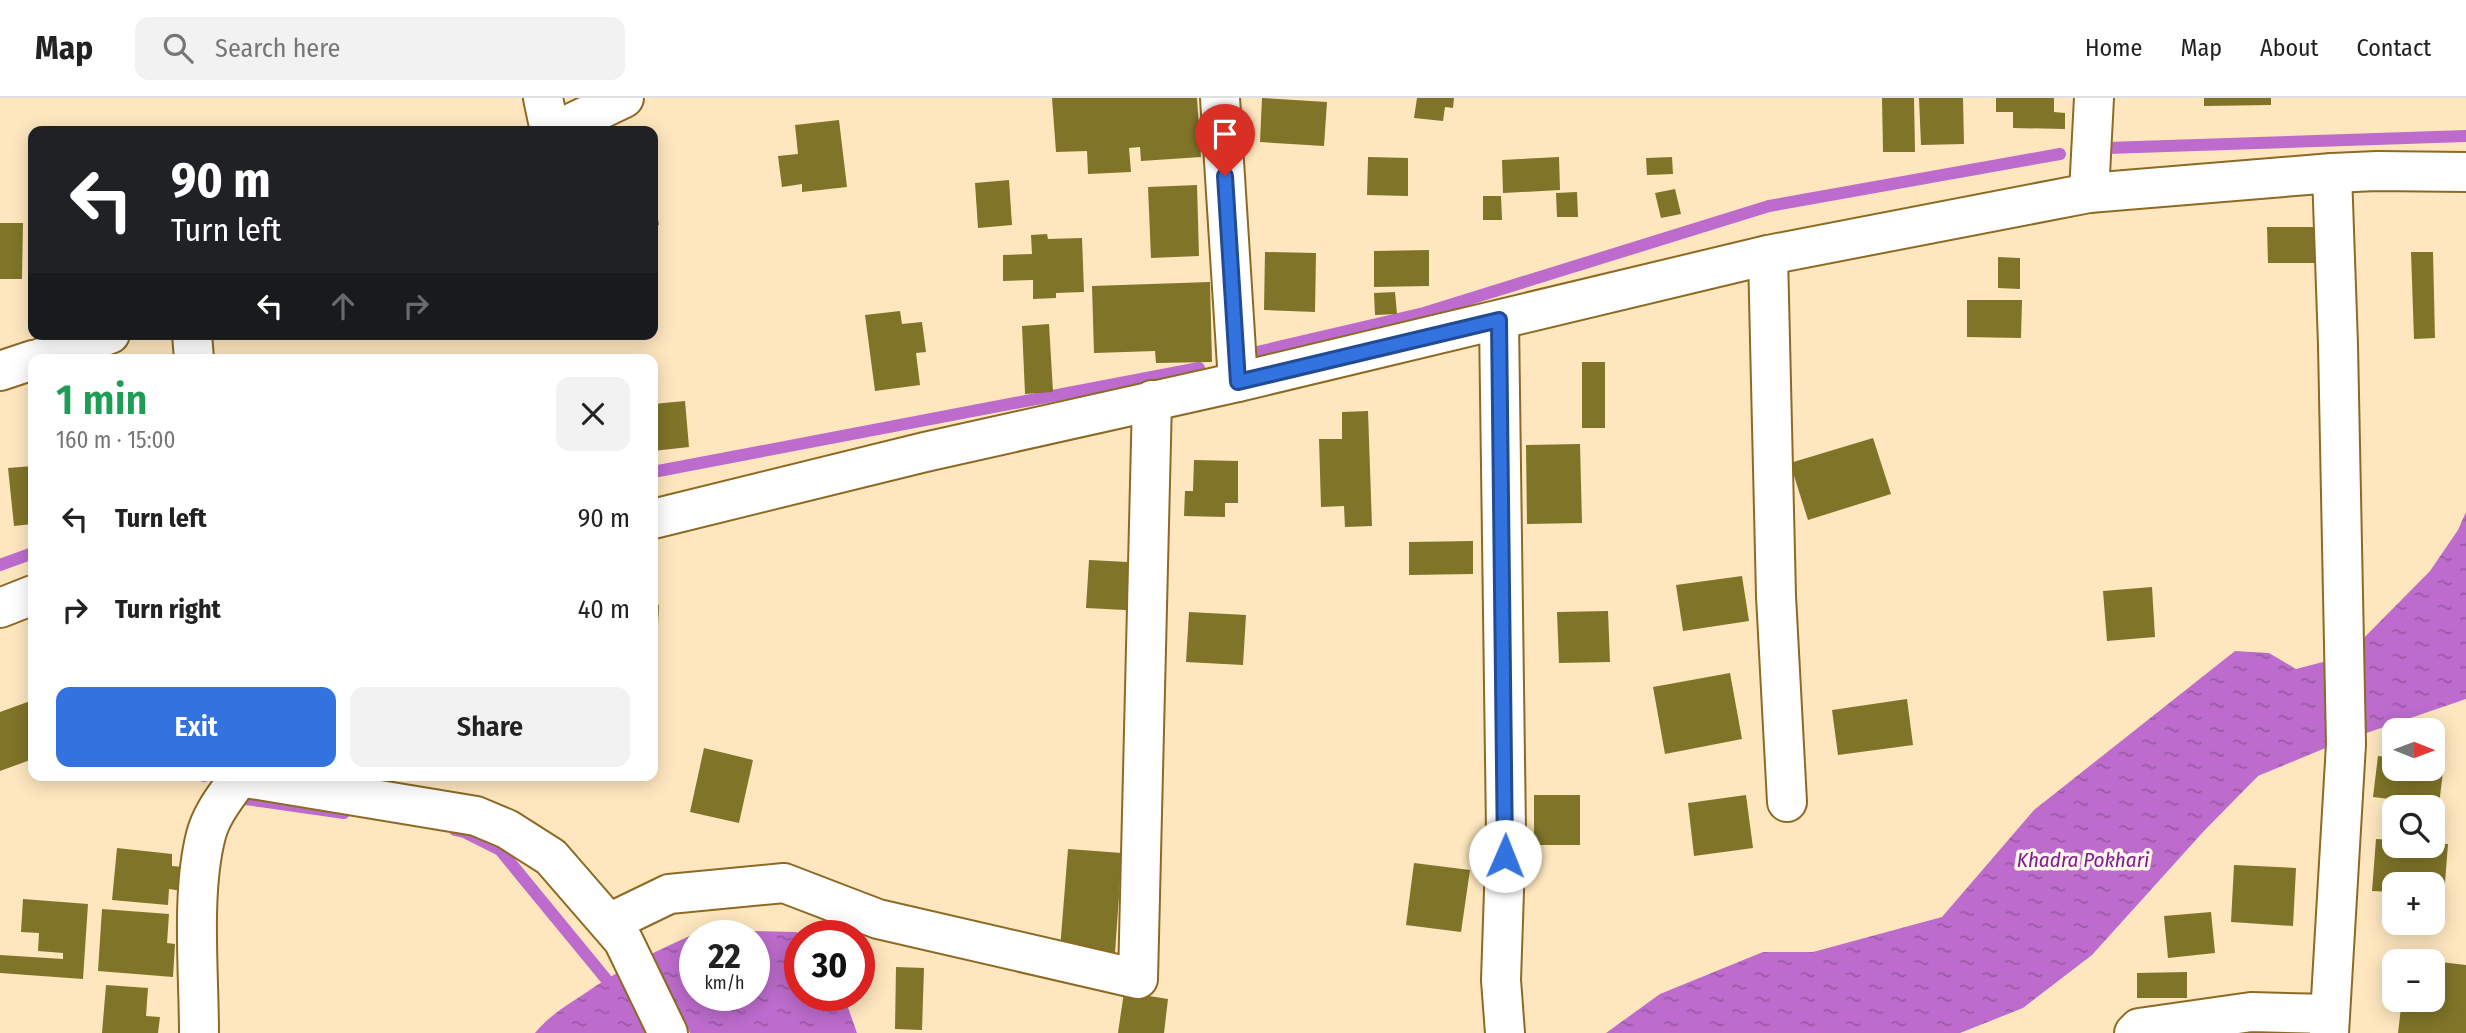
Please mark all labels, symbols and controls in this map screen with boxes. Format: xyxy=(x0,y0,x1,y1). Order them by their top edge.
search box xyxy=(135,17,625,80)
text: Map xyxy=(35,28,93,68)
icon: search xyxy=(159,29,197,67)
text: Search here xyxy=(215,33,340,64)
text: Home xyxy=(2085,34,2142,62)
text: Map xyxy=(2180,34,2222,62)
text: About xyxy=(2260,34,2318,62)
text: Contact xyxy=(2356,34,2431,62)
pin xyxy=(1195,104,1255,176)
icon: arrive xyxy=(1206,115,1244,153)
text: 90 m xyxy=(171,151,271,210)
icon: left xyxy=(56,154,147,245)
text: Turn left xyxy=(171,211,281,249)
icon: left xyxy=(251,287,289,325)
icon: ahead xyxy=(324,287,362,325)
icon: right xyxy=(397,287,435,325)
text: 1 min xyxy=(56,375,147,425)
button: close xyxy=(556,377,630,451)
text: 160 m · 15:00 xyxy=(56,426,176,454)
icon: left xyxy=(56,500,94,538)
text: Turn left xyxy=(115,503,207,534)
text: 90 m xyxy=(578,503,630,534)
icon: right xyxy=(56,591,94,629)
text: Turn right xyxy=(115,594,221,625)
text: 40 m xyxy=(578,594,630,625)
button: Exit xyxy=(56,687,336,767)
button: Share xyxy=(350,687,630,767)
north arrow xyxy=(2382,718,2445,780)
map controls xyxy=(2382,718,2445,1012)
button: search xyxy=(2382,795,2445,858)
position arrow xyxy=(1468,819,1542,893)
water label: Khadra Pokhari xyxy=(2017,847,2150,873)
button: + xyxy=(2382,872,2445,935)
speed limit sign: 30 xyxy=(784,920,875,1011)
text: 22 xyxy=(708,935,741,977)
button: − xyxy=(2382,949,2445,1012)
text: km/h xyxy=(704,972,745,994)

